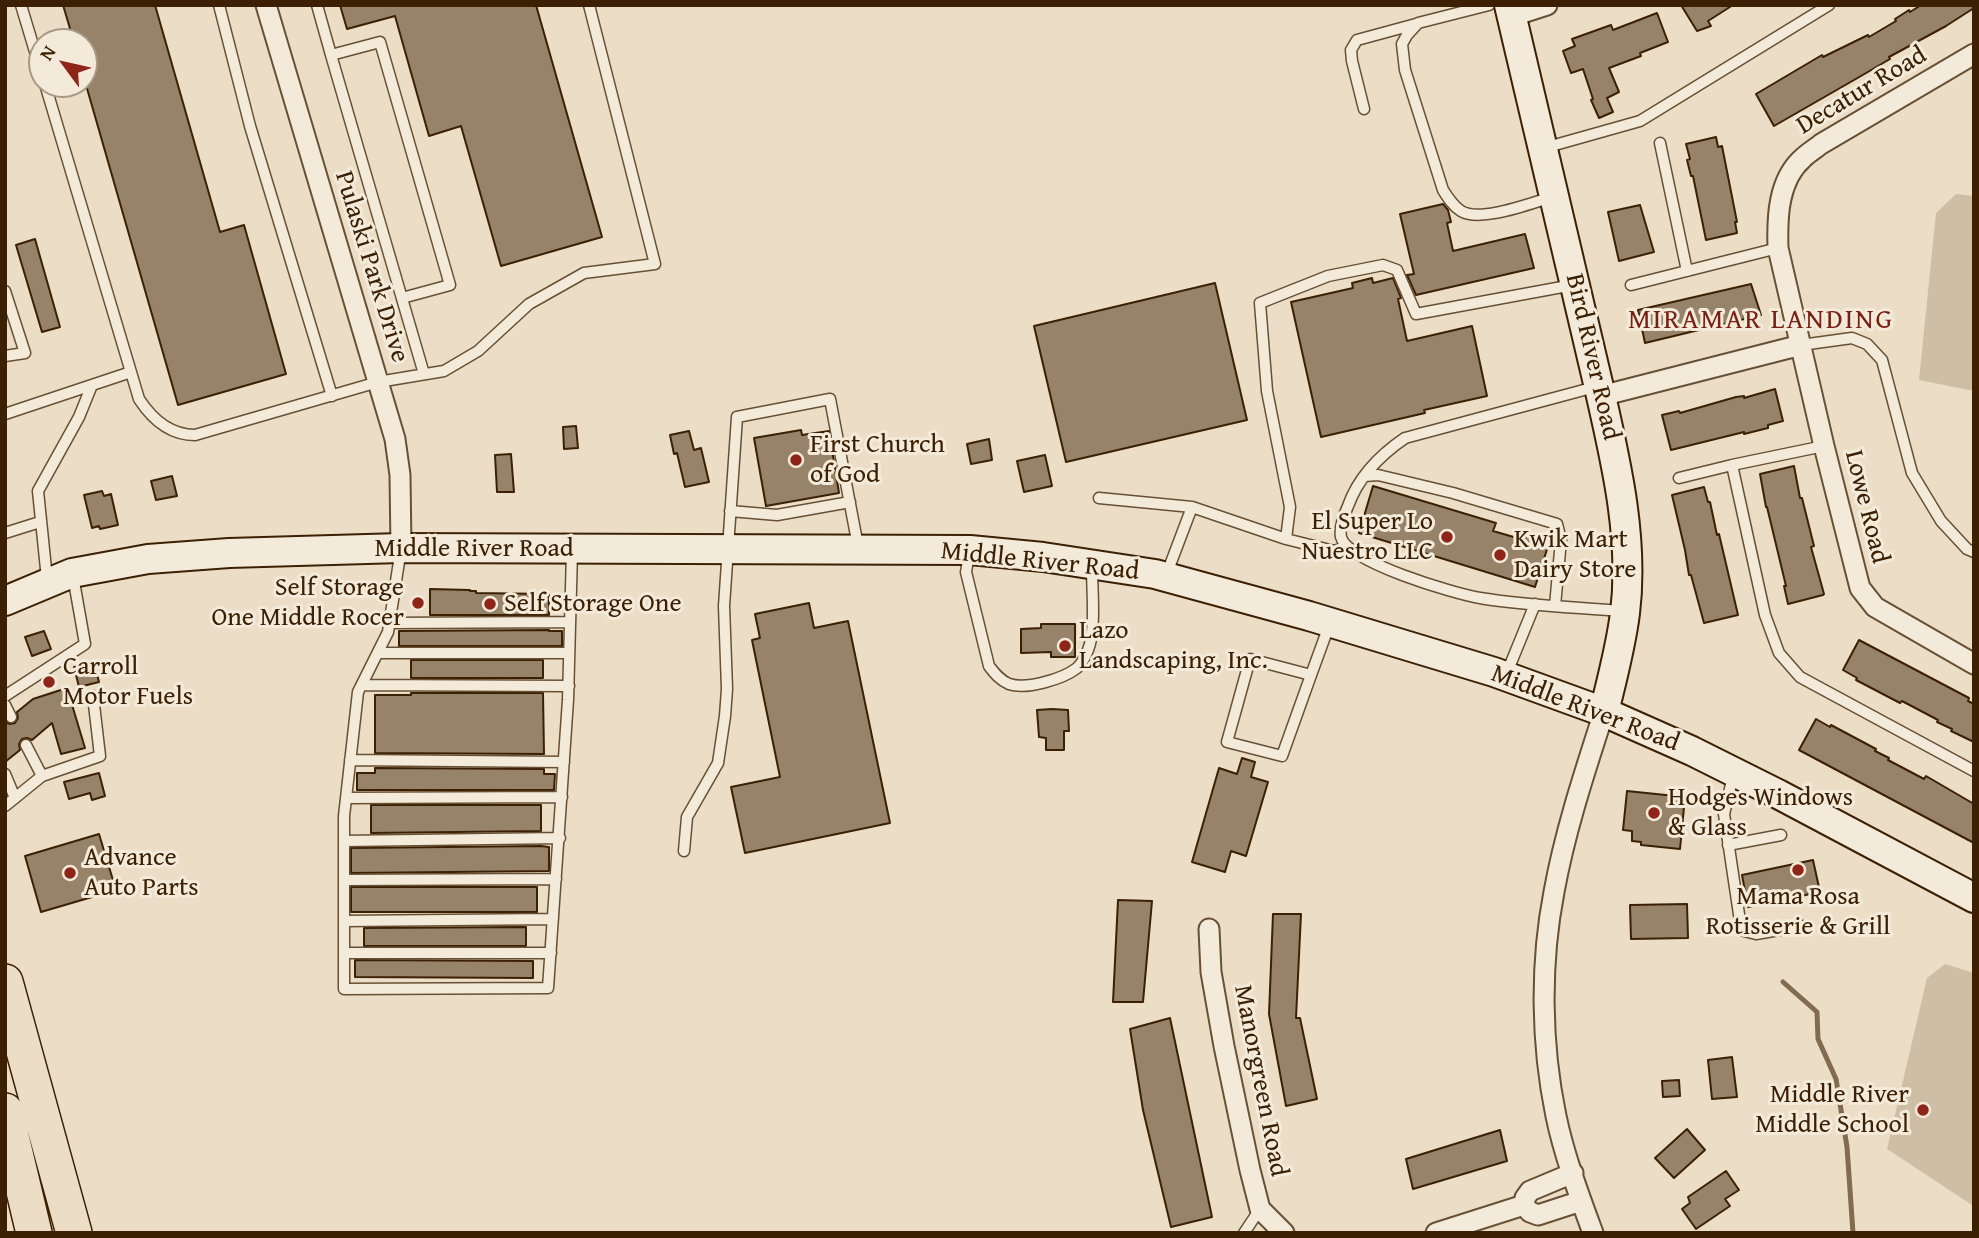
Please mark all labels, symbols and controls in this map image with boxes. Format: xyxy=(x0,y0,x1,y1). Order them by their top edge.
north arrow xyxy=(28,28,98,98)
text: N xyxy=(32,40,62,66)
street label: Decatur Road xyxy=(1791,40,1933,142)
street label: Pulaski Park Drive xyxy=(327,168,415,366)
street label: Bird River Road xyxy=(1558,271,1626,443)
district label: MIRAMAR LANDING xyxy=(1630,304,1892,338)
place label: First Church of God xyxy=(810,429,945,490)
street label: Lowe Road xyxy=(1837,447,1895,567)
marker: First Church of God xyxy=(788,452,804,468)
place label: El Super Lo Nuestro LLC xyxy=(1301,506,1433,568)
place label: Kwik Mart Dairy Store xyxy=(1514,524,1636,586)
marker: El Super Lo Nuestro LLC xyxy=(1439,529,1455,545)
street label: Middle River Road xyxy=(374,533,574,565)
street label: Middle River Road xyxy=(939,536,1141,588)
marker: Kwik Mart Dairy Store xyxy=(1492,547,1508,563)
place label: Self Storage One Middle Rocer xyxy=(211,572,404,634)
place label: Self Storage One xyxy=(504,588,682,620)
marker: Self Storage One Middle Rocer xyxy=(410,595,426,611)
marker: Self Storage One xyxy=(482,596,498,612)
place label: Lazo Landscaping, Inc. xyxy=(1079,615,1268,676)
marker: Lazo Landscaping, Inc. xyxy=(1057,638,1073,654)
place label: Carroll Motor Fuels xyxy=(63,651,193,712)
street label: Middle River Road xyxy=(1486,659,1684,759)
marker: Carroll Motor Fuels xyxy=(41,674,57,690)
place label: Hodges Windows & Glass xyxy=(1668,782,1853,844)
marker: Hodges Windows & Glass xyxy=(1646,805,1662,821)
place label: Advance Auto Parts xyxy=(84,842,198,903)
marker: Mama Rosa Rotisserie & Grill xyxy=(1790,862,1806,878)
marker: Advance Auto Parts xyxy=(62,865,78,881)
place label: Mama Rosa Rotisserie & Grill xyxy=(1706,881,1890,942)
street label: Manorgreen Road xyxy=(1226,983,1294,1179)
place label: Middle River Middle School xyxy=(1755,1079,1909,1140)
marker: Middle River Middle School xyxy=(1915,1102,1931,1118)

